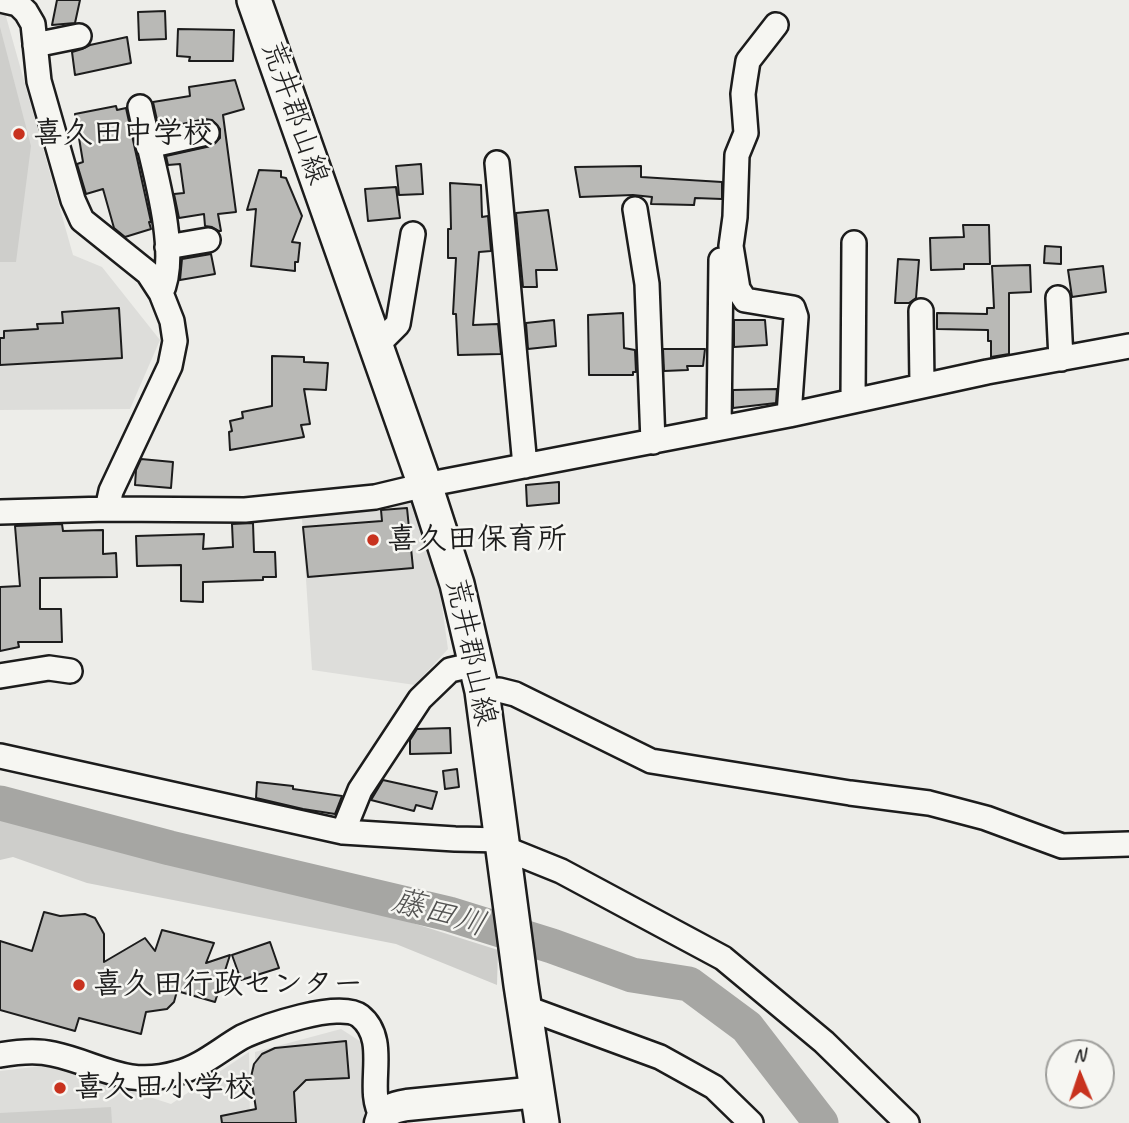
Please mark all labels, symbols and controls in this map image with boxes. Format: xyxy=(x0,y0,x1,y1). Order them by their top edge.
street label: 荒井郡山線 xyxy=(253,36,335,190)
place label: 喜久田中学校 xyxy=(33,116,213,152)
marker: 喜久田中学校 xyxy=(11,126,27,142)
place label: 喜久田保育所 xyxy=(387,522,567,558)
marker: 喜久田保育所 xyxy=(365,532,381,548)
street label: 荒井郡山線 xyxy=(437,575,503,729)
water label: 藤田川 xyxy=(388,882,490,946)
place label: 喜久田行政センター xyxy=(93,967,363,1003)
marker: 喜久田行政センター xyxy=(71,977,87,993)
north arrow xyxy=(1045,1039,1115,1109)
text: N xyxy=(1073,1043,1086,1067)
place label: 喜久田小学校 xyxy=(74,1070,254,1106)
marker: 喜久田小学校 xyxy=(52,1080,68,1096)

